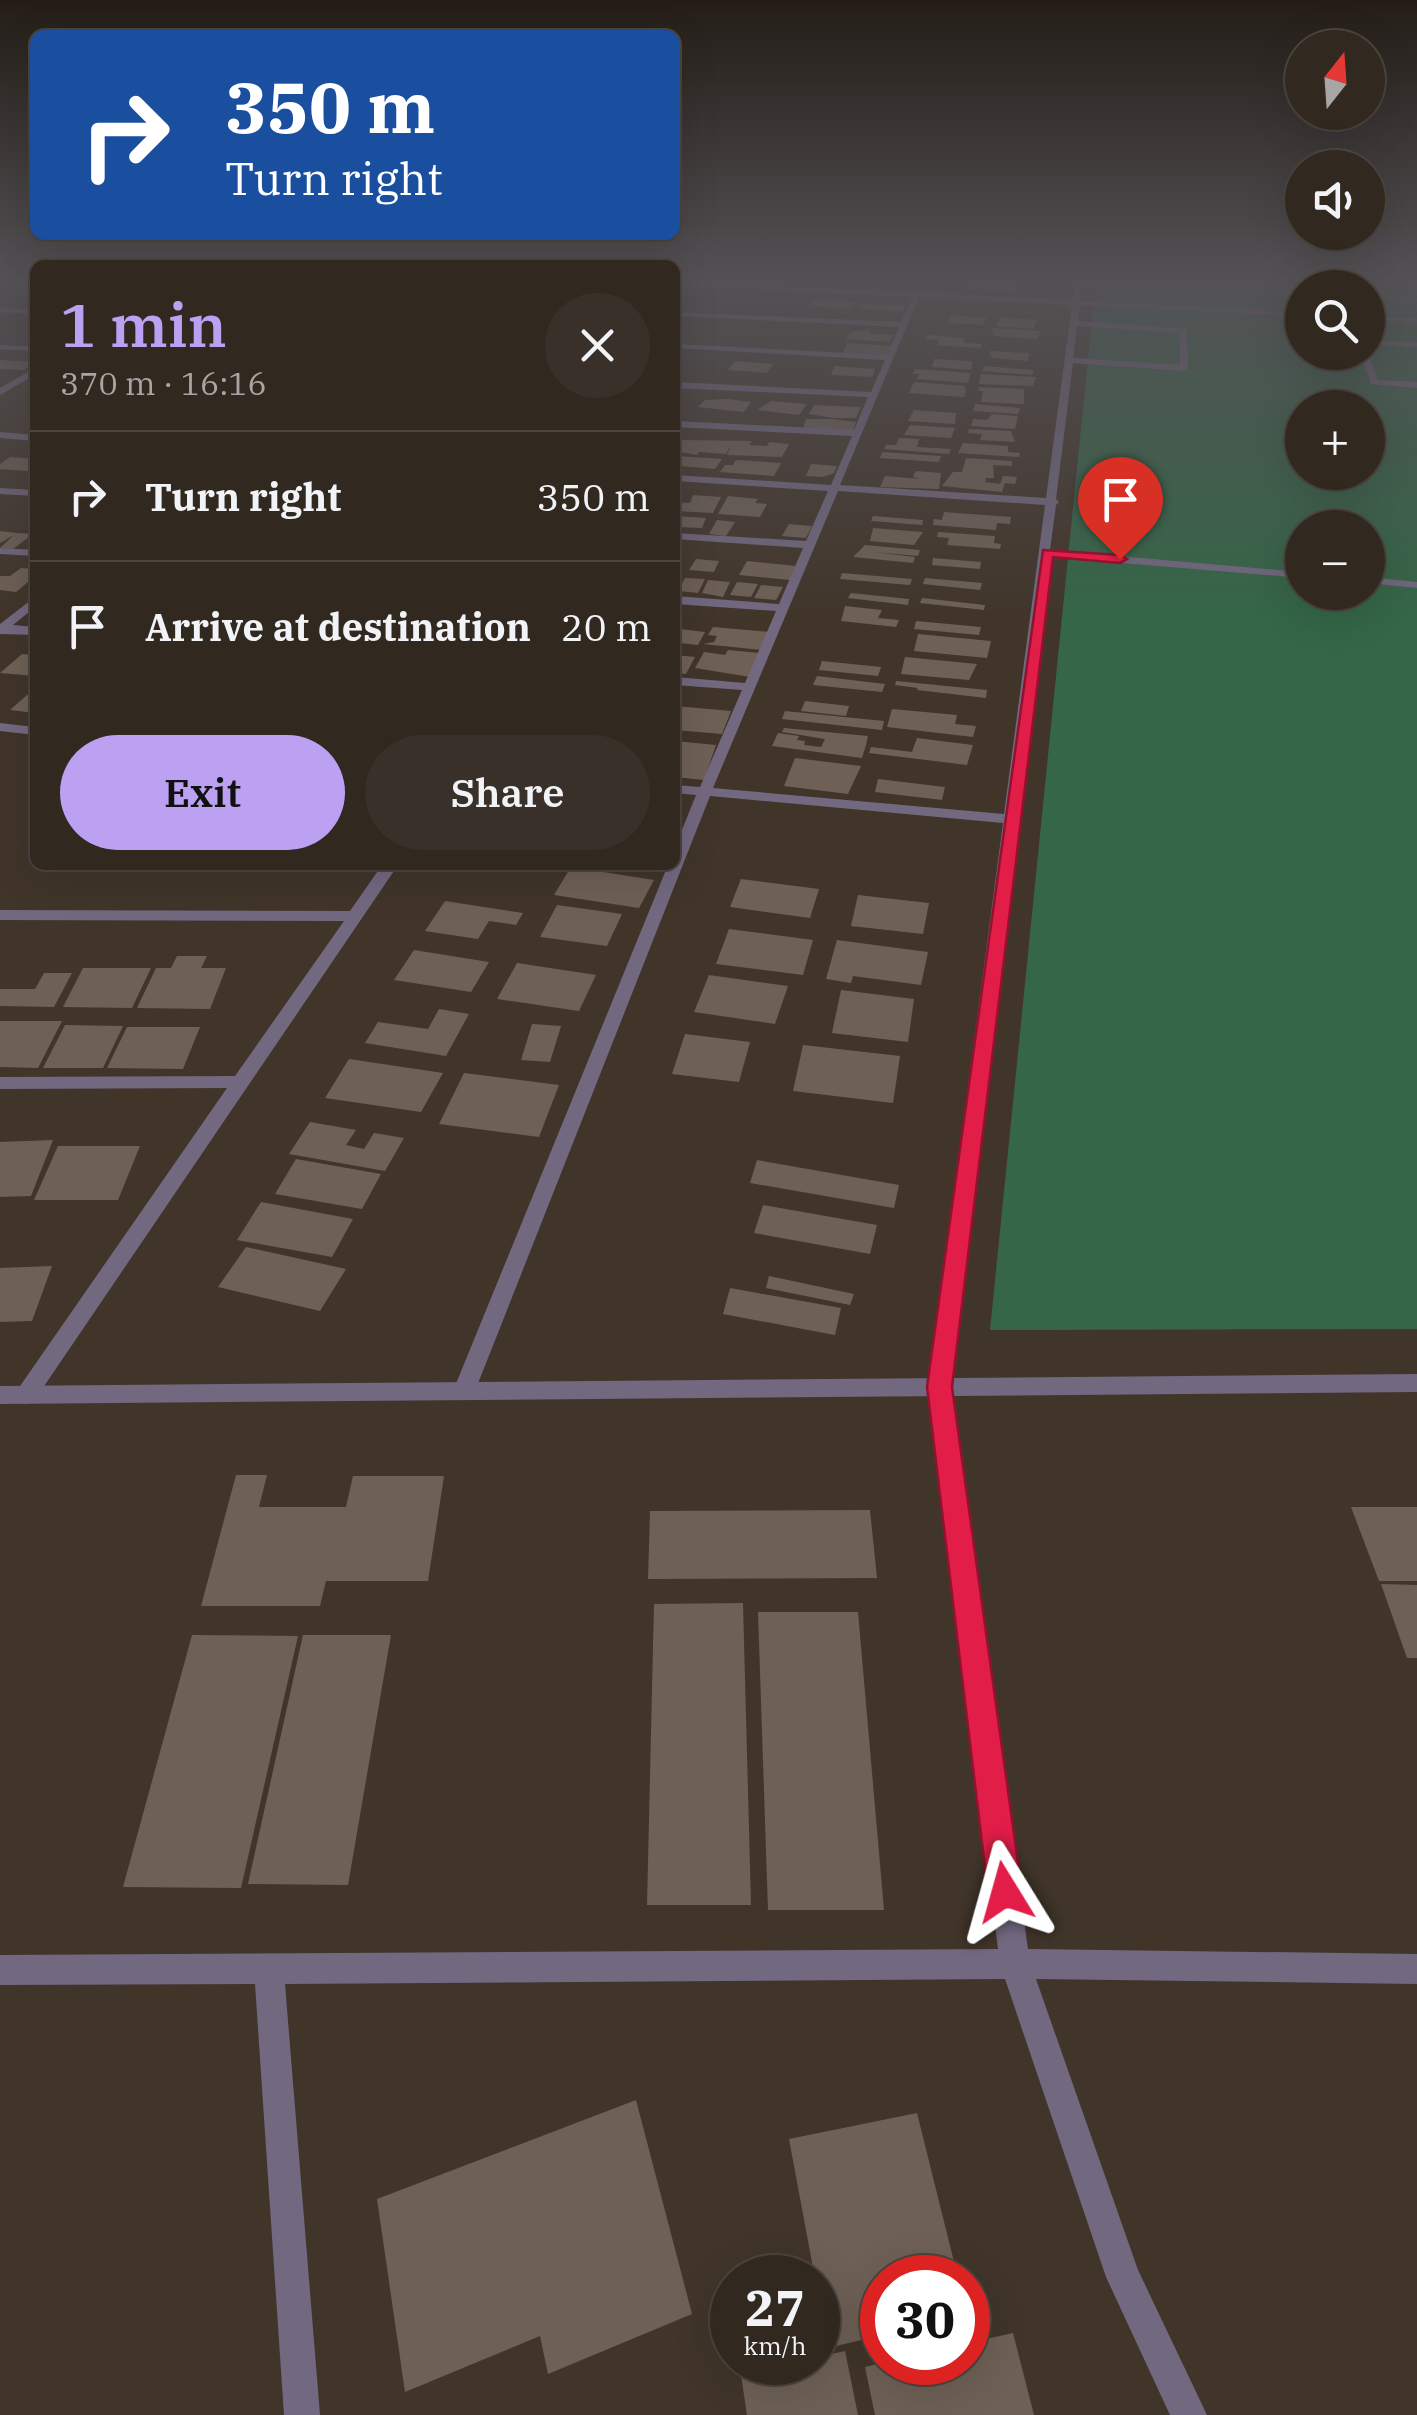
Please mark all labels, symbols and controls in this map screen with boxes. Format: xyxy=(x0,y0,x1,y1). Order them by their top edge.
north arrow xyxy=(1285,30,1385,130)
map controls xyxy=(1285,30,1385,610)
text: 350 m xyxy=(225,61,435,152)
icon: right xyxy=(60,70,190,200)
text: Turn right xyxy=(225,149,443,207)
button: sound xyxy=(1285,150,1385,250)
button: search xyxy=(1285,270,1385,370)
text: 1 min xyxy=(60,285,227,364)
button: close xyxy=(545,293,650,398)
text: 370 m · 16:16 xyxy=(60,362,267,404)
button: + xyxy=(1285,390,1385,490)
pin xyxy=(1078,457,1163,560)
icon: right xyxy=(60,469,115,524)
text: Turn right xyxy=(145,472,341,521)
text: 350 m xyxy=(537,472,650,521)
icon: arrive xyxy=(1093,472,1148,527)
button: − xyxy=(1285,510,1385,610)
icon: arrive xyxy=(60,599,115,654)
text: Arrive at destination xyxy=(145,602,531,651)
text: 20 m xyxy=(561,602,652,651)
button: Exit xyxy=(60,735,345,850)
button: Share xyxy=(365,735,650,850)
position arrow xyxy=(953,1840,1057,1944)
speed limit sign: 30 xyxy=(860,2255,990,2385)
text: 27 xyxy=(745,2275,805,2340)
text: km/h xyxy=(743,2329,807,2362)

